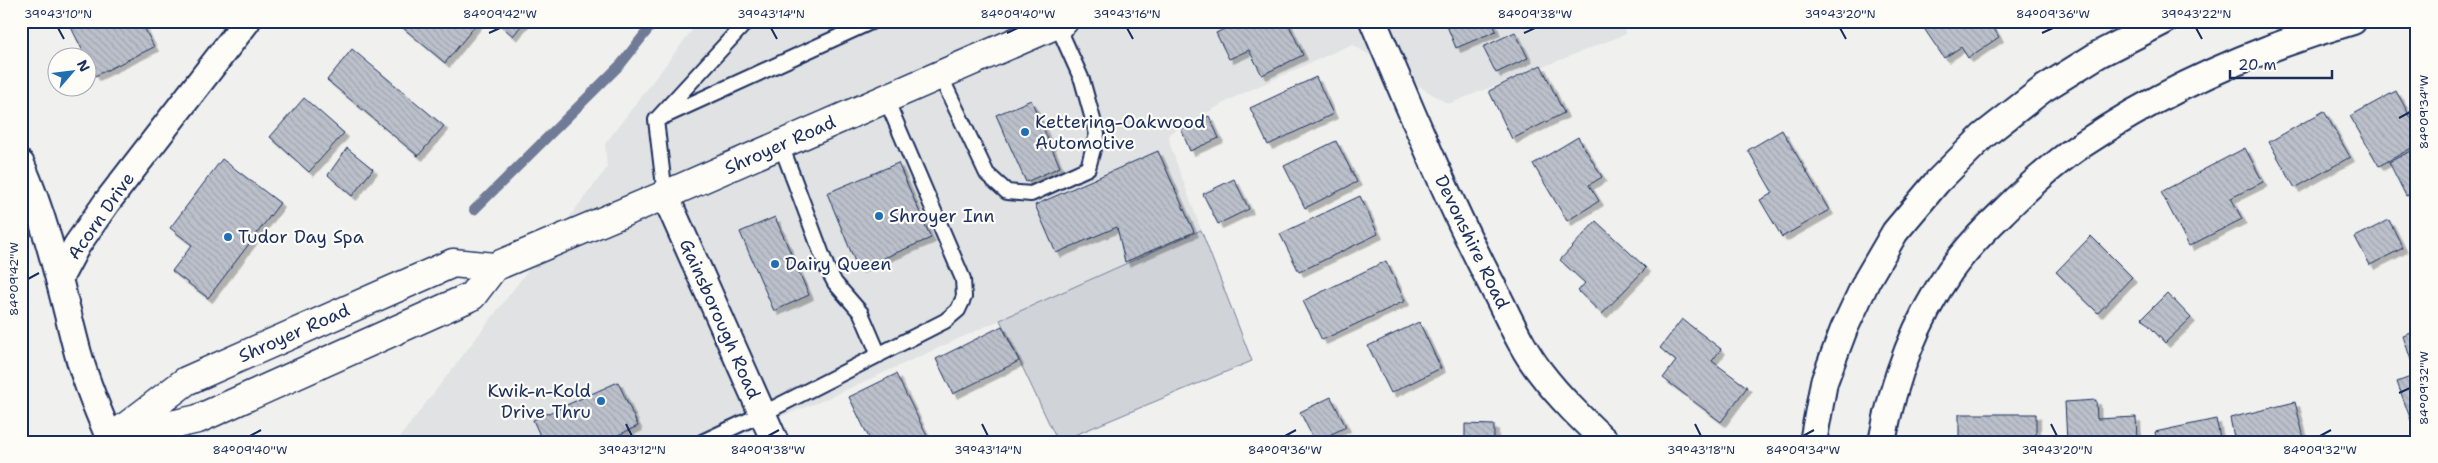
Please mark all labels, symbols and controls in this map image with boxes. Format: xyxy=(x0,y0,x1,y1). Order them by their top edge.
text: 39°43'10"N xyxy=(24,6,92,22)
text: 84°09'42"W xyxy=(463,6,537,22)
text: 39°43'14"N xyxy=(737,6,805,22)
text: 84°09'40"W xyxy=(981,6,1055,22)
text: 39°43'16"N xyxy=(1093,6,1161,22)
text: 84°09'38"W xyxy=(1498,6,1572,22)
text: 39°43'20"N xyxy=(1804,6,1876,22)
text: 84°09'36"W xyxy=(2016,6,2090,22)
text: 39°43'22"N xyxy=(2161,6,2231,22)
north arrow xyxy=(48,48,98,98)
scale bar xyxy=(2230,48,2333,80)
text: 20 m xyxy=(2238,55,2277,75)
text: N xyxy=(73,57,94,75)
text: 84°09'34"W xyxy=(2416,75,2432,149)
street label: Shroyer Road xyxy=(721,110,839,180)
place label: Kettering-Oakwood Automotive xyxy=(1035,110,1205,155)
marker: Kettering-Oakwood Automotive xyxy=(1019,126,1031,138)
street label: Acorn Drive xyxy=(62,167,140,265)
street label: Devonshire Road xyxy=(1429,171,1515,313)
place label: Shroyer Inn xyxy=(889,204,994,228)
marker: Shroyer Inn xyxy=(873,210,885,222)
place label: Tudor Day Spa xyxy=(238,225,364,249)
marker: Tudor Day Spa xyxy=(222,231,234,243)
street label: Gainsborough Road xyxy=(674,235,766,403)
text: 84°09'42"W xyxy=(6,242,22,316)
place label: Dairy Queen xyxy=(785,252,891,276)
marker: Dairy Queen xyxy=(769,258,781,270)
street label: Shroyer Road xyxy=(235,298,353,368)
text: 84°09'32"W xyxy=(2416,351,2432,425)
place label: Kwik-n-Kold Drive Thru xyxy=(487,379,591,424)
marker: Kwik-n-Kold Drive Thru xyxy=(595,395,607,407)
text: 84°09'40"W xyxy=(213,442,287,458)
text: 39°43'12"N xyxy=(598,442,666,458)
text: 84°09'38"W xyxy=(731,442,805,458)
text: 39°43'14"N xyxy=(954,442,1022,458)
text: 84°09'36"W xyxy=(1248,442,1322,458)
text: 39°43'18"N xyxy=(1667,442,1735,458)
text: 84°09'34"W xyxy=(1766,442,1840,458)
text: 39°43'20"N xyxy=(2021,442,2093,458)
text: 84°09'32"W xyxy=(2283,442,2357,458)

